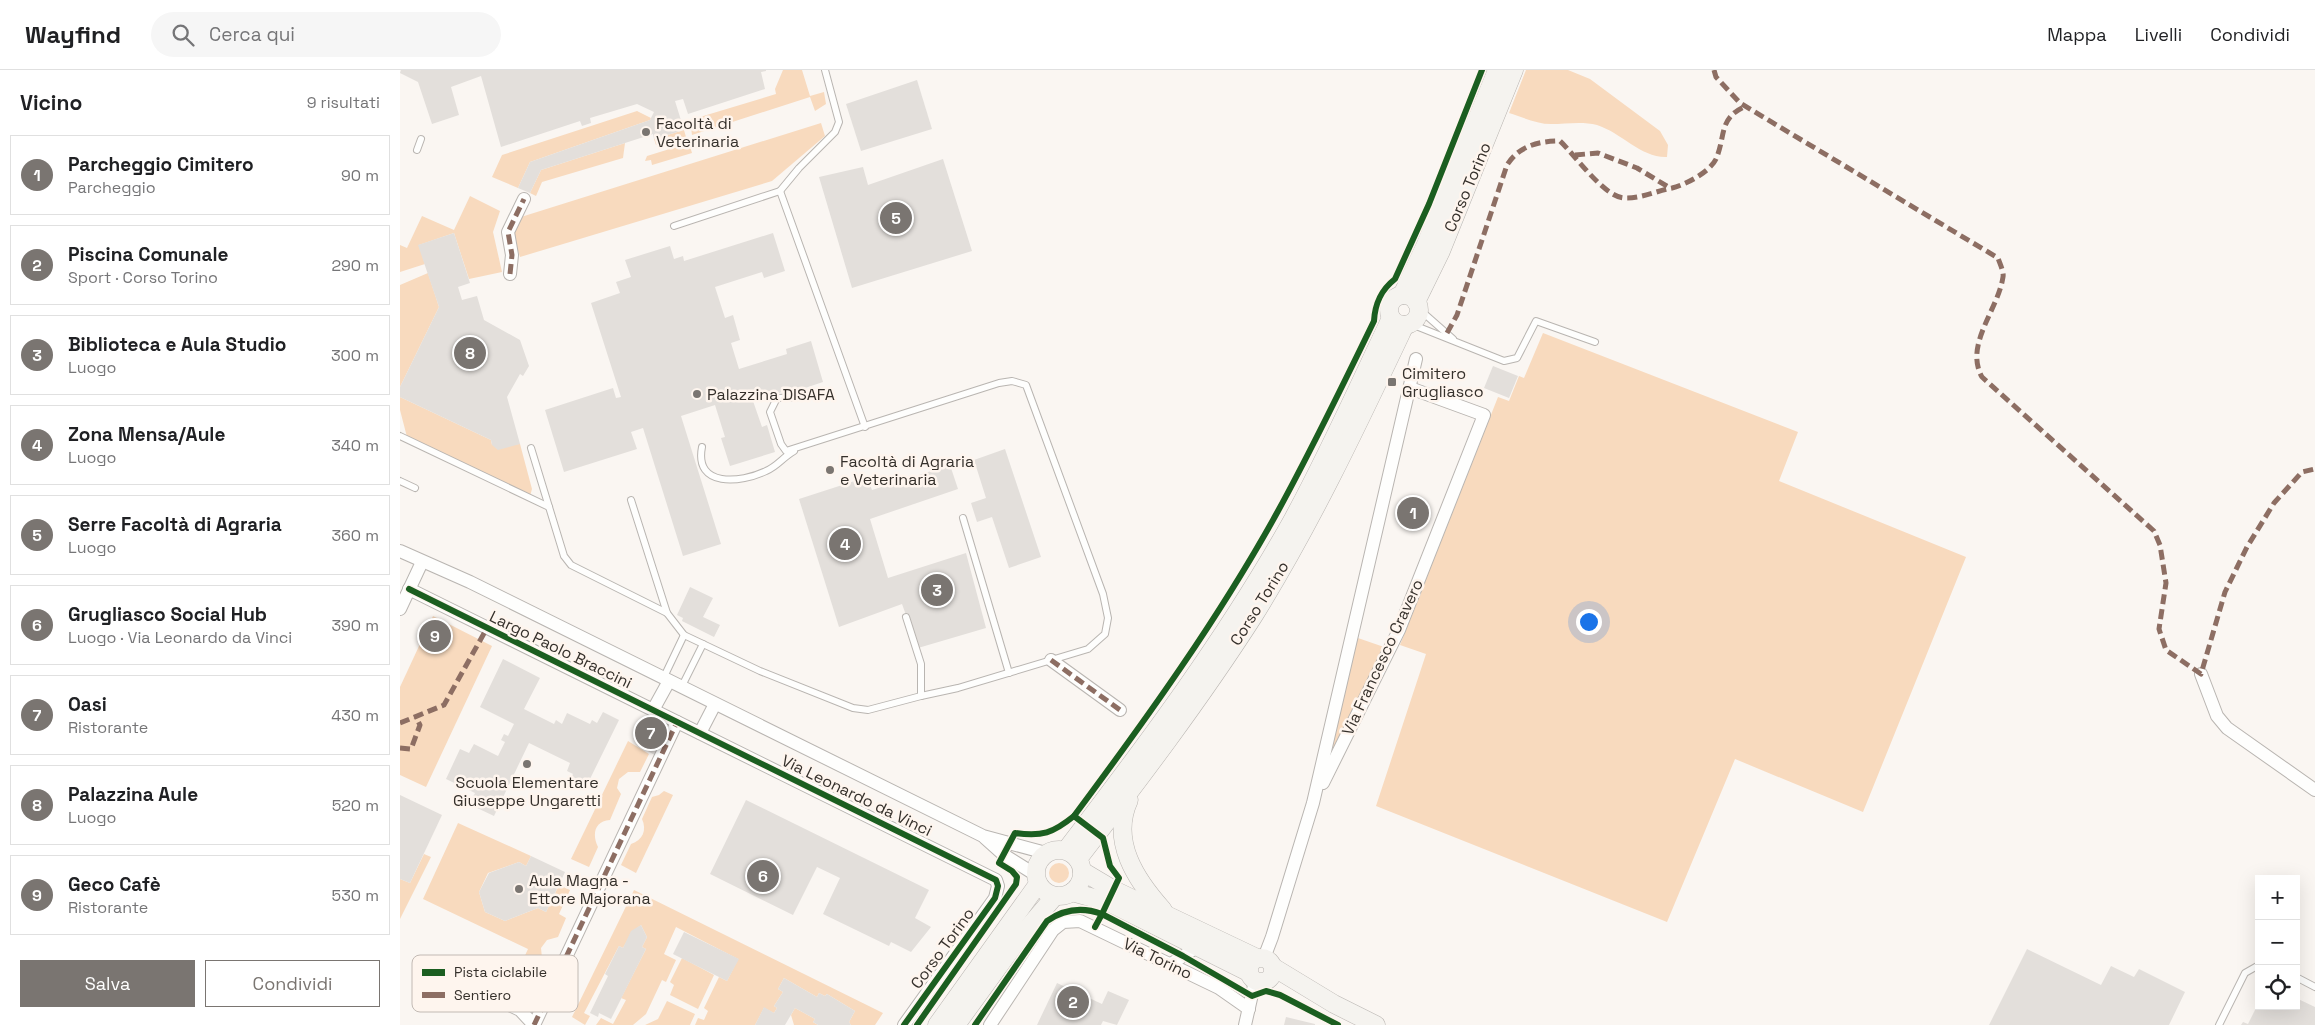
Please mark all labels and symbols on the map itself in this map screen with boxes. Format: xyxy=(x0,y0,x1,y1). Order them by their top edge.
place label: Facoltà di Veterinaria xyxy=(656,113,739,152)
marker: Facoltà di Veterinaria xyxy=(640,126,652,138)
street label: Corso Torino xyxy=(1439,139,1496,235)
pin: 5 xyxy=(880,199,912,237)
pin: 8 xyxy=(454,334,486,372)
place label: Cimitero Grugliasco xyxy=(1402,363,1484,402)
marker: Cimitero Grugliasco xyxy=(1386,376,1398,388)
place label: Palazzina DISAFA xyxy=(707,384,835,405)
marker: Palazzina DISAFA xyxy=(691,388,703,400)
place label: Facoltà di Agraria e Veterinaria xyxy=(840,451,974,490)
marker: Facoltà di Agraria e Veterinaria xyxy=(824,464,836,476)
pin: 1 xyxy=(1397,494,1429,532)
pin: 4 xyxy=(829,525,861,563)
street label: Corso Torino xyxy=(1225,557,1294,649)
pin: 3 xyxy=(921,571,953,609)
street label: Via Francesco Cravero xyxy=(1337,576,1428,739)
street label: Largo Paolo Braccini xyxy=(486,606,636,693)
your location xyxy=(1576,609,1602,635)
pin: 9 xyxy=(419,617,451,655)
pin: 7 xyxy=(635,714,667,752)
street label: Via Leonardo da Vinci xyxy=(778,750,935,841)
marker: Scuola Elementare Giuseppe Ungaretti xyxy=(521,758,533,770)
place label: Scuola Elementare Giuseppe Ungaretti xyxy=(453,772,601,811)
pin: 6 xyxy=(747,857,779,895)
place label: Aula Magna - Ettore Majorana xyxy=(529,870,651,909)
marker: Aula Magna - Ettore Majorana xyxy=(513,883,525,895)
street label: Corso Torino xyxy=(906,904,979,993)
street label: Via Torino xyxy=(1120,933,1196,984)
legend xyxy=(412,955,578,1012)
text: Pista ciclabile xyxy=(454,963,547,981)
pin: 2 xyxy=(1057,983,1089,1021)
text: Sentiero xyxy=(454,986,511,1004)

